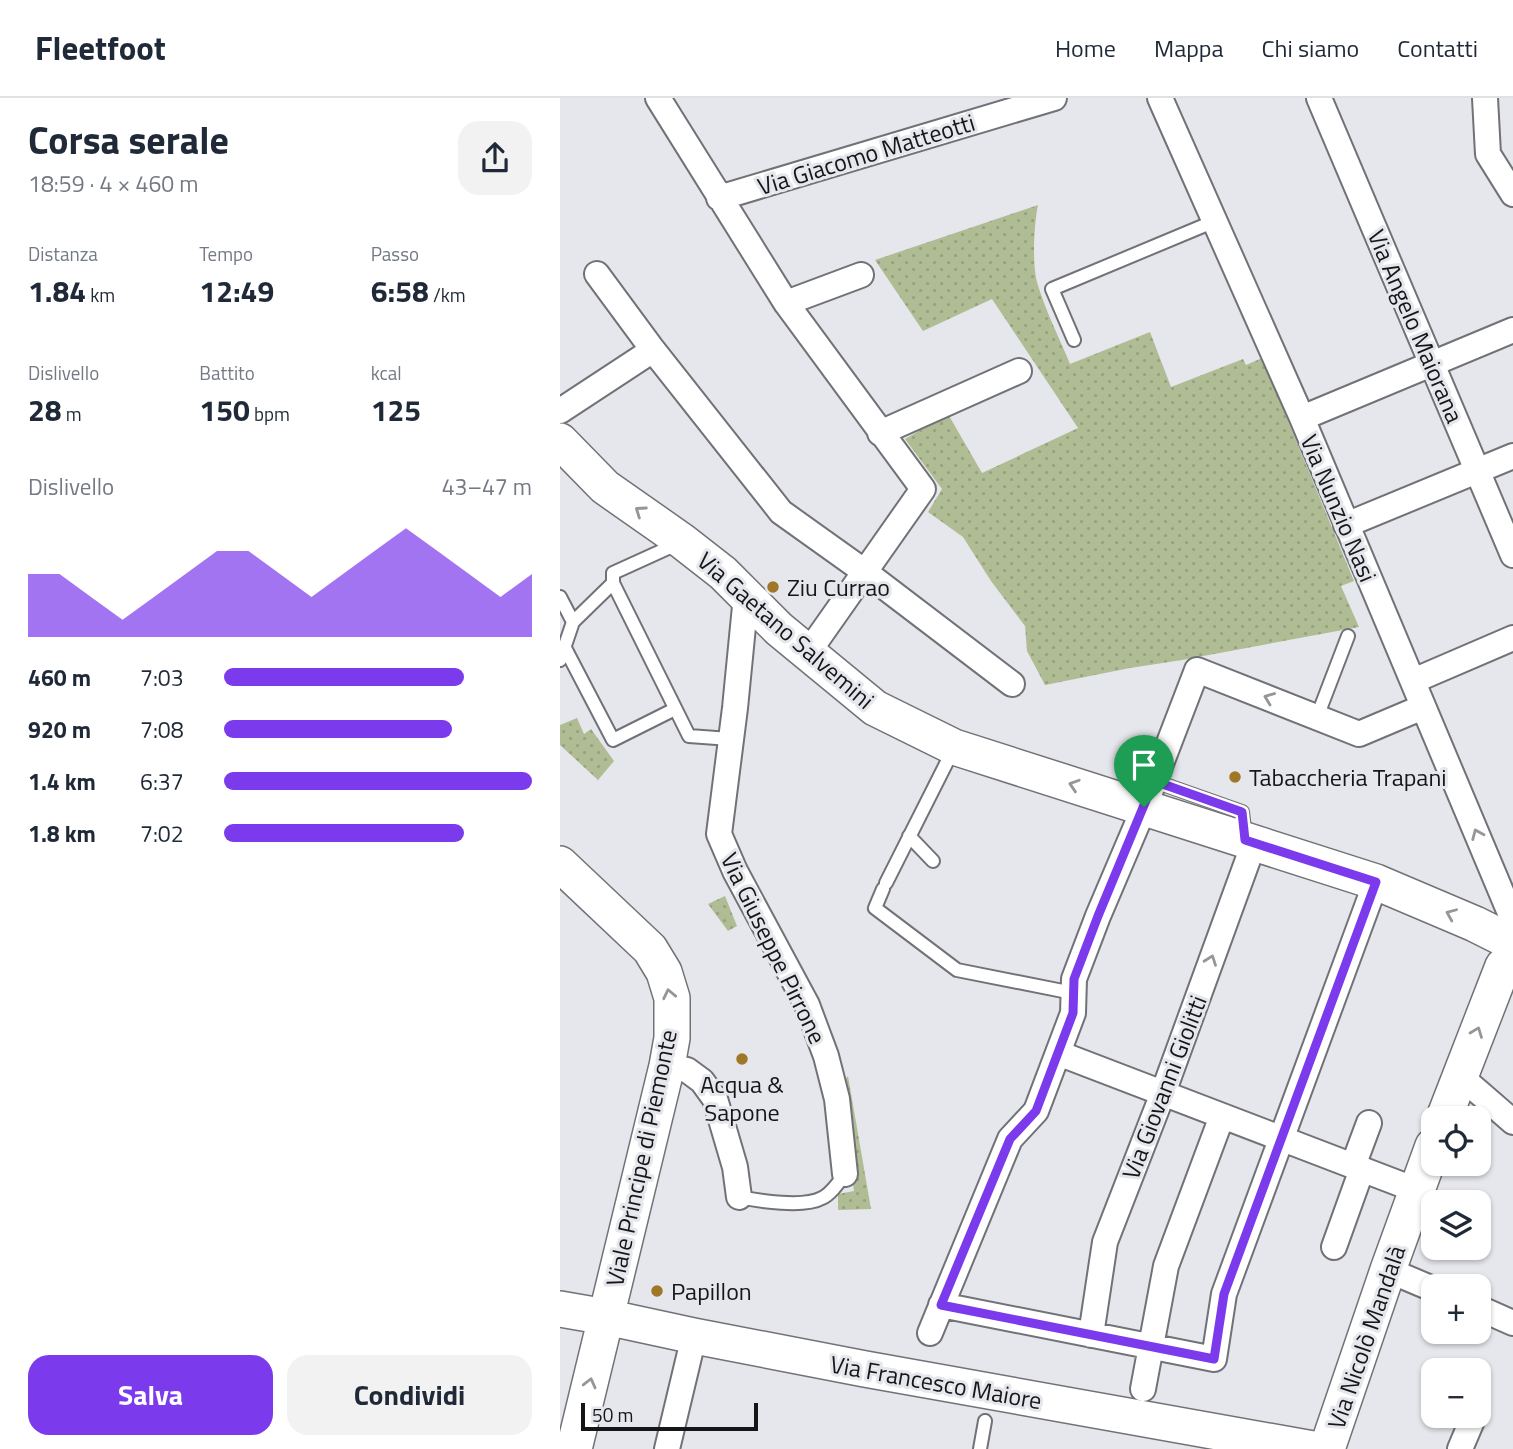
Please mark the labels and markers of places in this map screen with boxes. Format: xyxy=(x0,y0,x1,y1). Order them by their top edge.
place label: Ziu Currao xyxy=(787,569,890,605)
marker: Ziu Currao xyxy=(765,579,781,595)
pin xyxy=(1114,735,1174,807)
place label: Tabaccheria Trapani xyxy=(1249,759,1447,795)
marker: Tabaccheria Trapani xyxy=(1227,769,1243,785)
marker: Acqua & Sapone xyxy=(734,1051,750,1067)
place label: Acqua & Sapone xyxy=(700,1066,784,1130)
place label: Papillon xyxy=(671,1273,752,1309)
marker: Papillon xyxy=(649,1283,665,1299)

